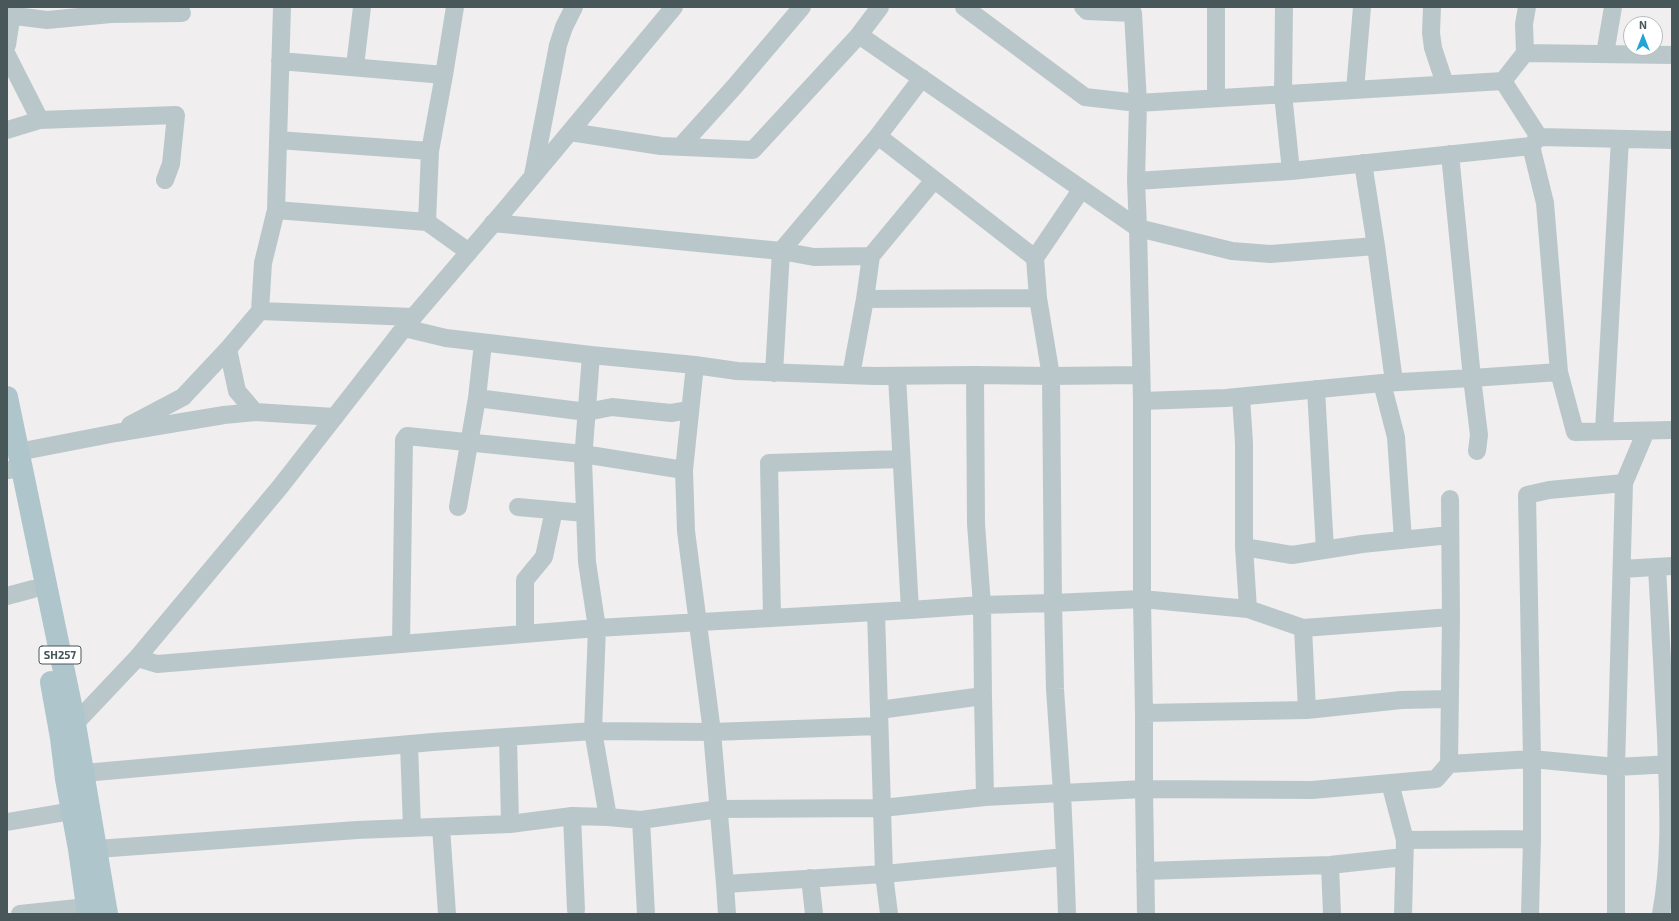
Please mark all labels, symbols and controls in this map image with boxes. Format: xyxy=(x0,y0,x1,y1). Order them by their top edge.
north arrow xyxy=(1623,16,1663,56)
text: N xyxy=(1639,18,1647,31)
road number: SH257 xyxy=(39,646,81,664)

